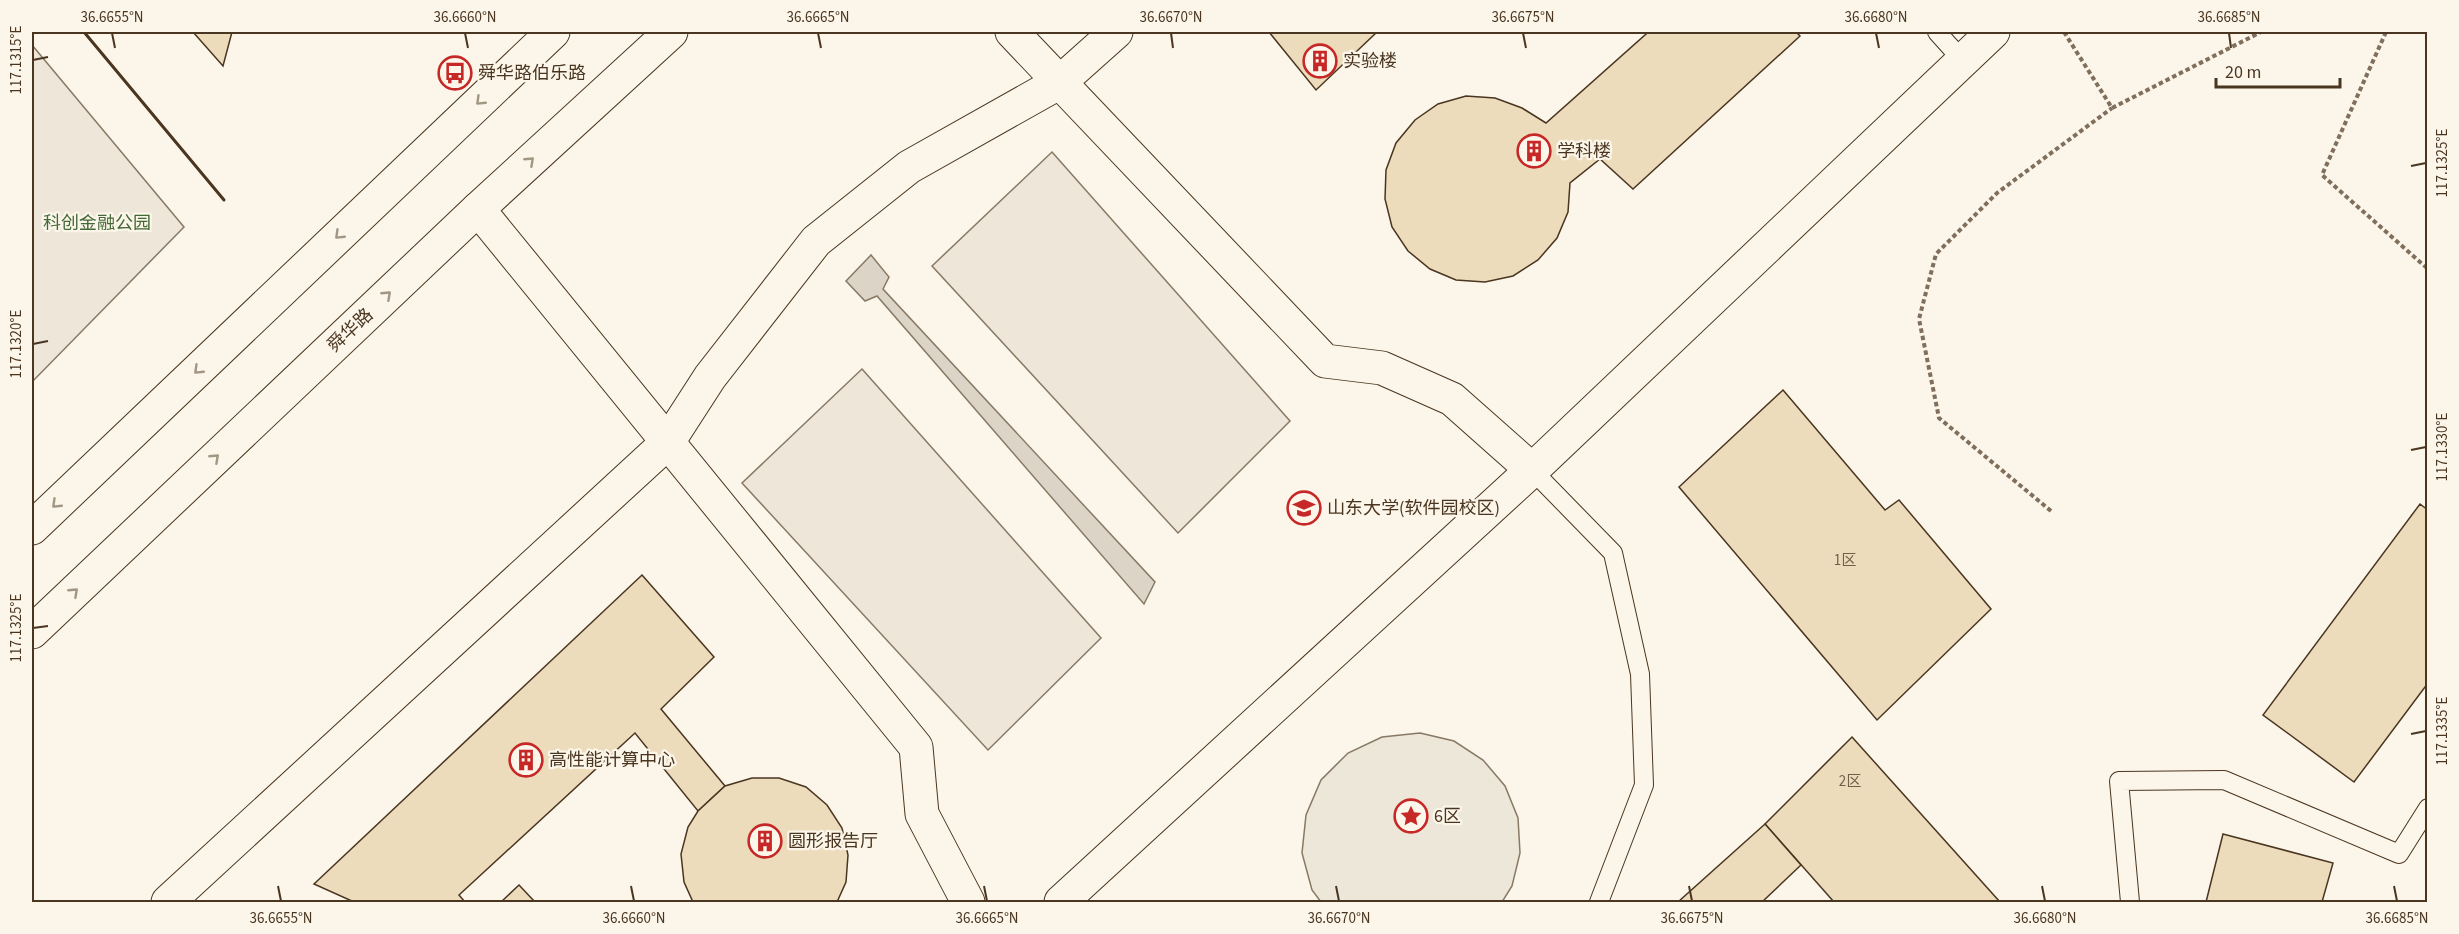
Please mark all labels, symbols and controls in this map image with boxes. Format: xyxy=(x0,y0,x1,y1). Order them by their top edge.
text: 36.6655°N xyxy=(80,7,144,28)
text: 36.6660°N xyxy=(433,7,497,28)
text: 36.6665°N xyxy=(786,7,850,28)
text: 36.6670°N xyxy=(1139,7,1203,28)
text: 36.6675°N xyxy=(1491,7,1555,28)
text: 36.6680°N xyxy=(1844,7,1908,28)
text: 36.6685°N xyxy=(2197,7,2261,28)
text: 117.1315°E xyxy=(6,26,27,94)
building icon: 实验楼 xyxy=(1302,43,1338,79)
place label: 实验楼 xyxy=(1343,49,1397,74)
scale bar xyxy=(2216,51,2340,89)
bus stop icon: 舜华路伯乐路 xyxy=(437,55,473,91)
text: 20 m xyxy=(2225,60,2261,85)
place label: 舜华路伯乐路 xyxy=(478,61,586,86)
one-way arrow xyxy=(476,94,487,105)
text: 117.1325°E xyxy=(2432,129,2453,197)
building icon: 学科楼 xyxy=(1516,133,1552,169)
place label: 学科楼 xyxy=(1557,139,1611,164)
one-way arrow xyxy=(522,158,533,169)
park label: 科创金融公园 xyxy=(43,211,151,236)
one-way arrow xyxy=(335,228,346,239)
one-way arrow xyxy=(381,291,391,302)
street label: 舜华路 xyxy=(322,303,379,358)
text: 117.1320°E xyxy=(6,310,27,378)
one-way arrow xyxy=(194,363,204,374)
text: 117.1330°E xyxy=(2432,413,2453,481)
one-way arrow xyxy=(209,454,219,465)
school or university icon: 山东大学(软件园校区) xyxy=(1286,490,1322,526)
place label: 山东大学(软件园校区) xyxy=(1327,496,1500,521)
one-way arrow xyxy=(53,497,63,508)
house number: 1区 xyxy=(1834,550,1856,571)
one-way arrow xyxy=(67,588,78,599)
text: 117.1325°E xyxy=(6,594,27,662)
text: 117.1335°E xyxy=(2432,697,2453,765)
building icon: 高性能计算中心 xyxy=(508,742,544,778)
place label: 高性能计算中心 xyxy=(549,748,675,773)
house number: 2区 xyxy=(1839,771,1861,792)
place icon: 6区 xyxy=(1393,798,1429,834)
place label: 6区 xyxy=(1434,804,1461,829)
building icon: 圆形报告厅 xyxy=(747,823,783,859)
place label: 圆形报告厅 xyxy=(788,829,878,854)
text: 36.6655°N xyxy=(249,908,313,929)
text: 36.6660°N xyxy=(602,908,666,929)
text: 36.6665°N xyxy=(955,908,1019,929)
text: 36.6670°N xyxy=(1307,908,1371,929)
text: 36.6675°N xyxy=(1660,908,1724,929)
text: 36.6680°N xyxy=(2013,908,2077,929)
text: 36.6685°N xyxy=(2365,908,2429,929)

